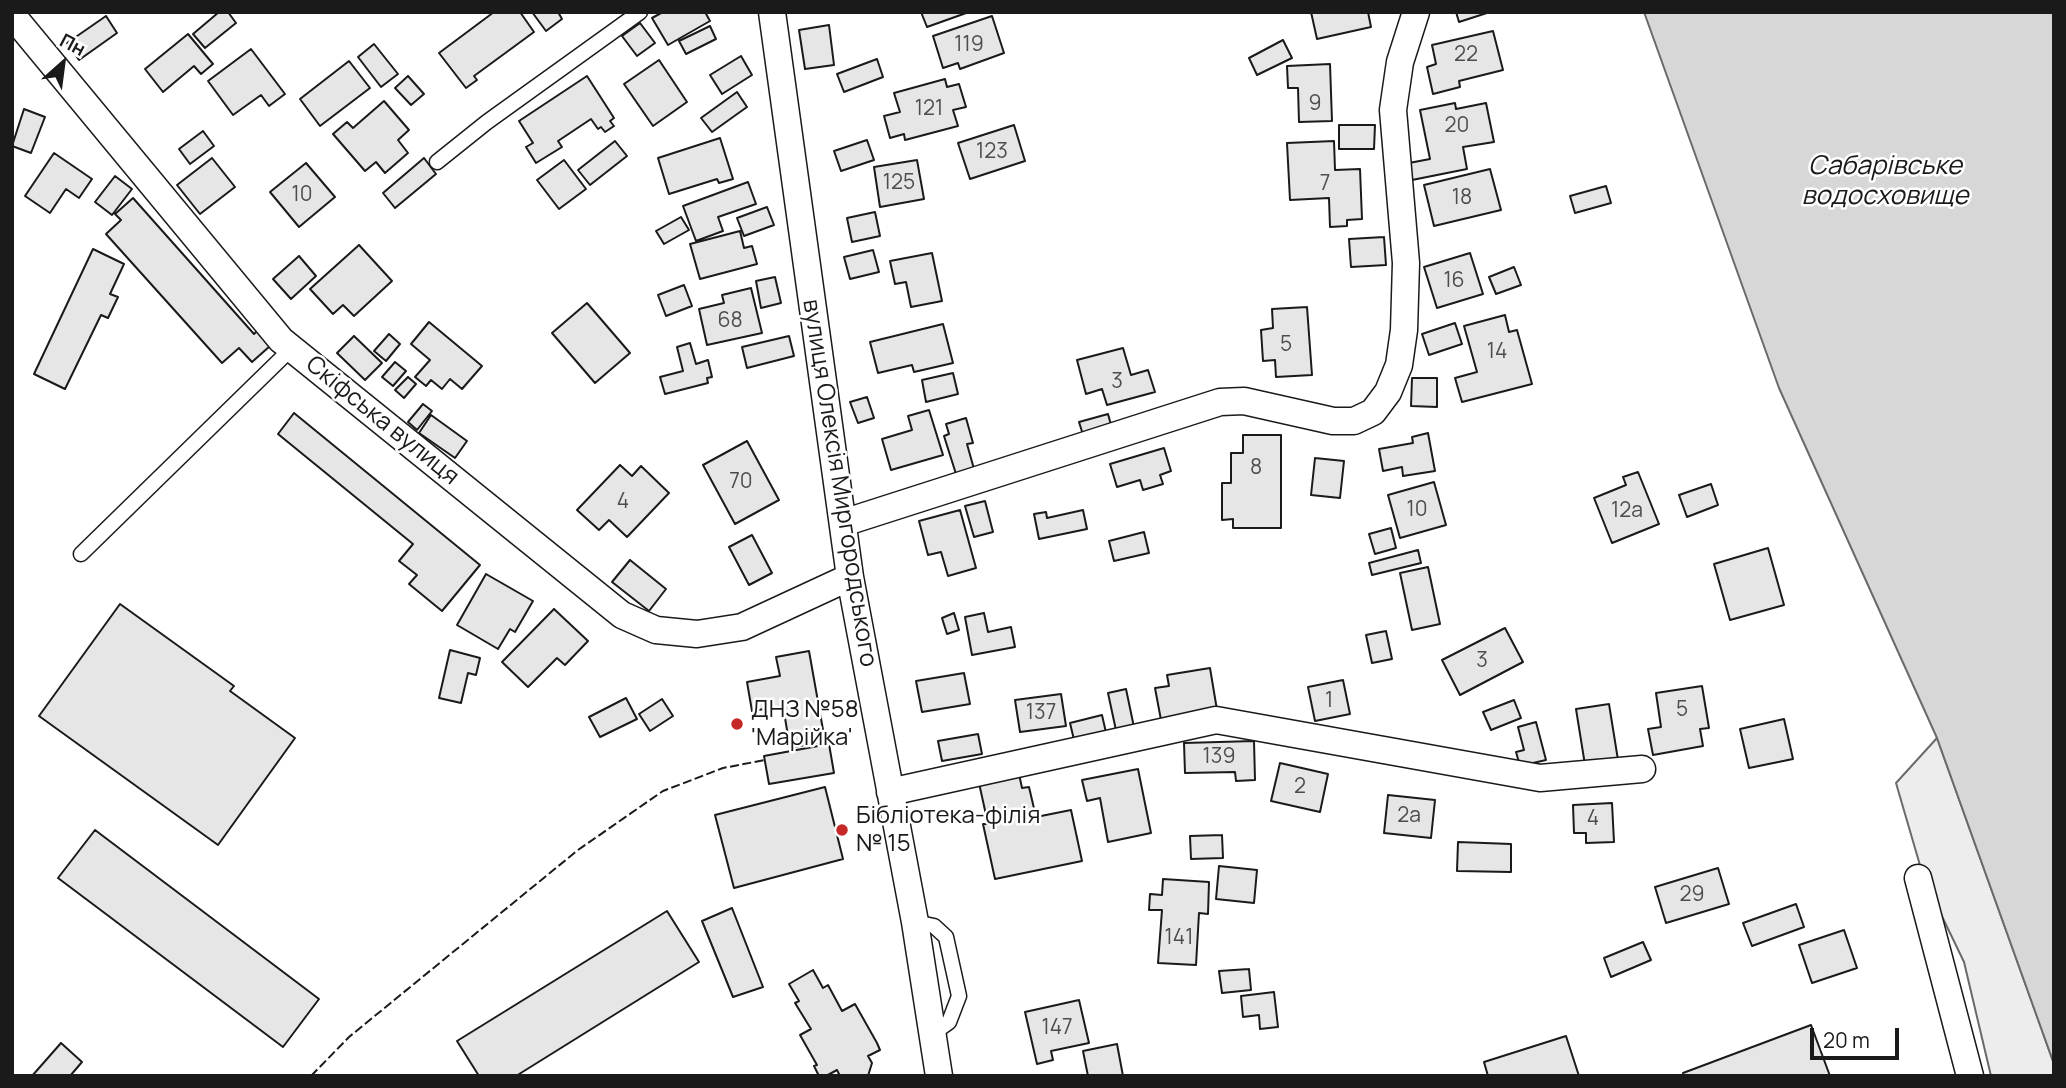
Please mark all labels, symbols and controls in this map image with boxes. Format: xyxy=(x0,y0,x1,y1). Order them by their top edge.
text: Пн xyxy=(55,27,90,62)
north arrow xyxy=(28,28,98,98)
house number: 119 xyxy=(954,32,984,58)
house number: 22 xyxy=(1454,42,1478,68)
house number: 9 xyxy=(1308,91,1322,117)
house number: 121 xyxy=(915,96,943,122)
house number: 20 xyxy=(1445,113,1469,139)
house number: 123 xyxy=(976,139,1008,165)
water label: Сабарівське водосховище xyxy=(1801,151,1969,212)
house number: 125 xyxy=(883,170,915,196)
house number: 7 xyxy=(1320,171,1330,197)
house number: 10 xyxy=(292,182,312,208)
house number: 18 xyxy=(1452,185,1472,211)
house number: 16 xyxy=(1443,268,1465,294)
street label: вулиця Олексія Миргородського xyxy=(796,297,882,669)
house number: 68 xyxy=(717,308,743,334)
house number: 5 xyxy=(1280,332,1292,358)
house number: 14 xyxy=(1487,339,1507,365)
street label: Скіфська вулиця xyxy=(300,350,464,492)
house number: 3 xyxy=(1111,369,1123,395)
house number: 8 xyxy=(1250,455,1262,481)
house number: 70 xyxy=(729,469,753,495)
house number: 4 xyxy=(617,489,629,515)
house number: 10 xyxy=(1407,497,1427,523)
house number: 12а xyxy=(1611,498,1643,524)
house number: 3 xyxy=(1476,648,1488,674)
house number: 1 xyxy=(1325,688,1333,714)
place label: ДНЗ №58 'Марійка' xyxy=(751,696,859,752)
house number: 5 xyxy=(1676,697,1688,723)
house number: 137 xyxy=(1026,700,1056,726)
marker: ДНЗ №58 'Марійка' xyxy=(729,716,745,732)
house number: 139 xyxy=(1203,744,1235,770)
house number: 2 xyxy=(1294,774,1306,800)
place label: Бібліотека-філія № 15 xyxy=(856,802,1040,858)
house number: 2а xyxy=(1397,803,1421,829)
house number: 4 xyxy=(1587,806,1599,832)
marker: Бібліотека-філія № 15 xyxy=(834,822,850,838)
house number: 29 xyxy=(1679,882,1705,908)
house number: 141 xyxy=(1165,925,1193,951)
scale bar xyxy=(1814,1014,1903,1058)
house number: 147 xyxy=(1041,1015,1073,1041)
text: 20 m xyxy=(1823,1026,1870,1054)

